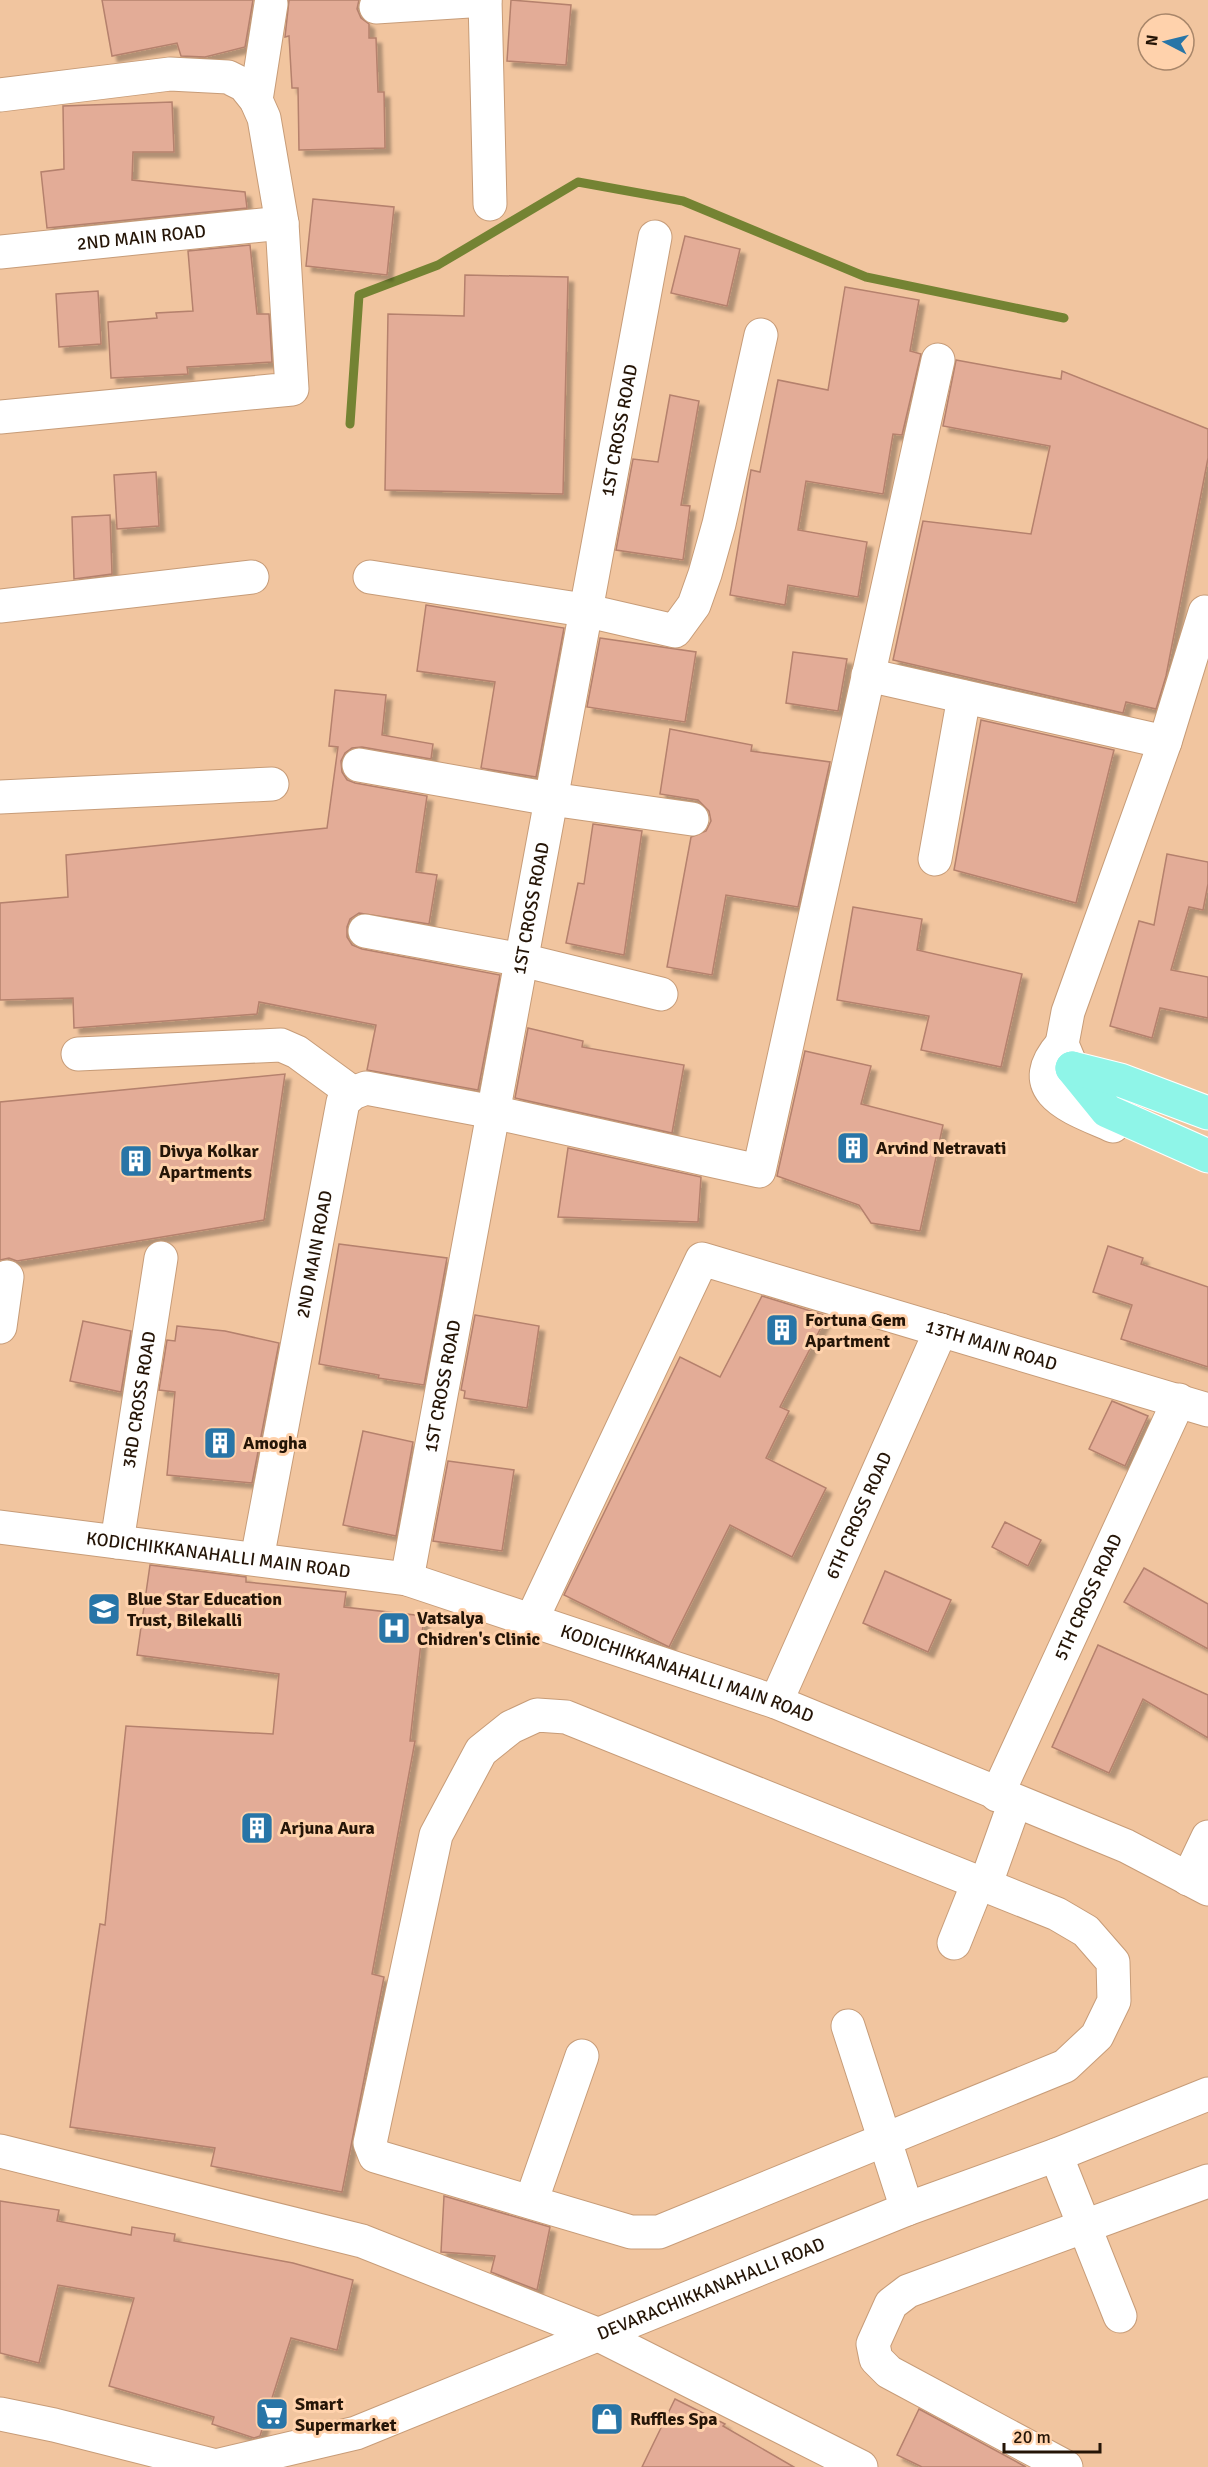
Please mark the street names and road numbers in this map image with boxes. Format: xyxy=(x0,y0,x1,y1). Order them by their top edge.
street label: 2ND MAIN ROAD xyxy=(76,220,207,255)
street label: 1ST CROSS ROAD xyxy=(596,362,642,498)
street label: 1ST CROSS ROAD xyxy=(508,840,554,976)
street label: 2ND MAIN ROAD xyxy=(292,1189,337,1320)
street label: 13TH MAIN ROAD xyxy=(923,1315,1060,1375)
street label: 1ST CROSS ROAD xyxy=(420,1318,466,1454)
street label: 3RD CROSS ROAD xyxy=(118,1330,161,1470)
street label: 6TH CROSS ROAD xyxy=(821,1449,897,1583)
street label: KODICHIKKANAHALLI MAIN ROAD xyxy=(85,1527,352,1583)
street label: 5TH CROSS ROAD xyxy=(1050,1530,1127,1664)
street label: KODICHIKKANAHALLI MAIN ROAD xyxy=(558,1620,817,1727)
street label: DEVARACHIKKANAHALLI ROAD xyxy=(594,2233,828,2345)

